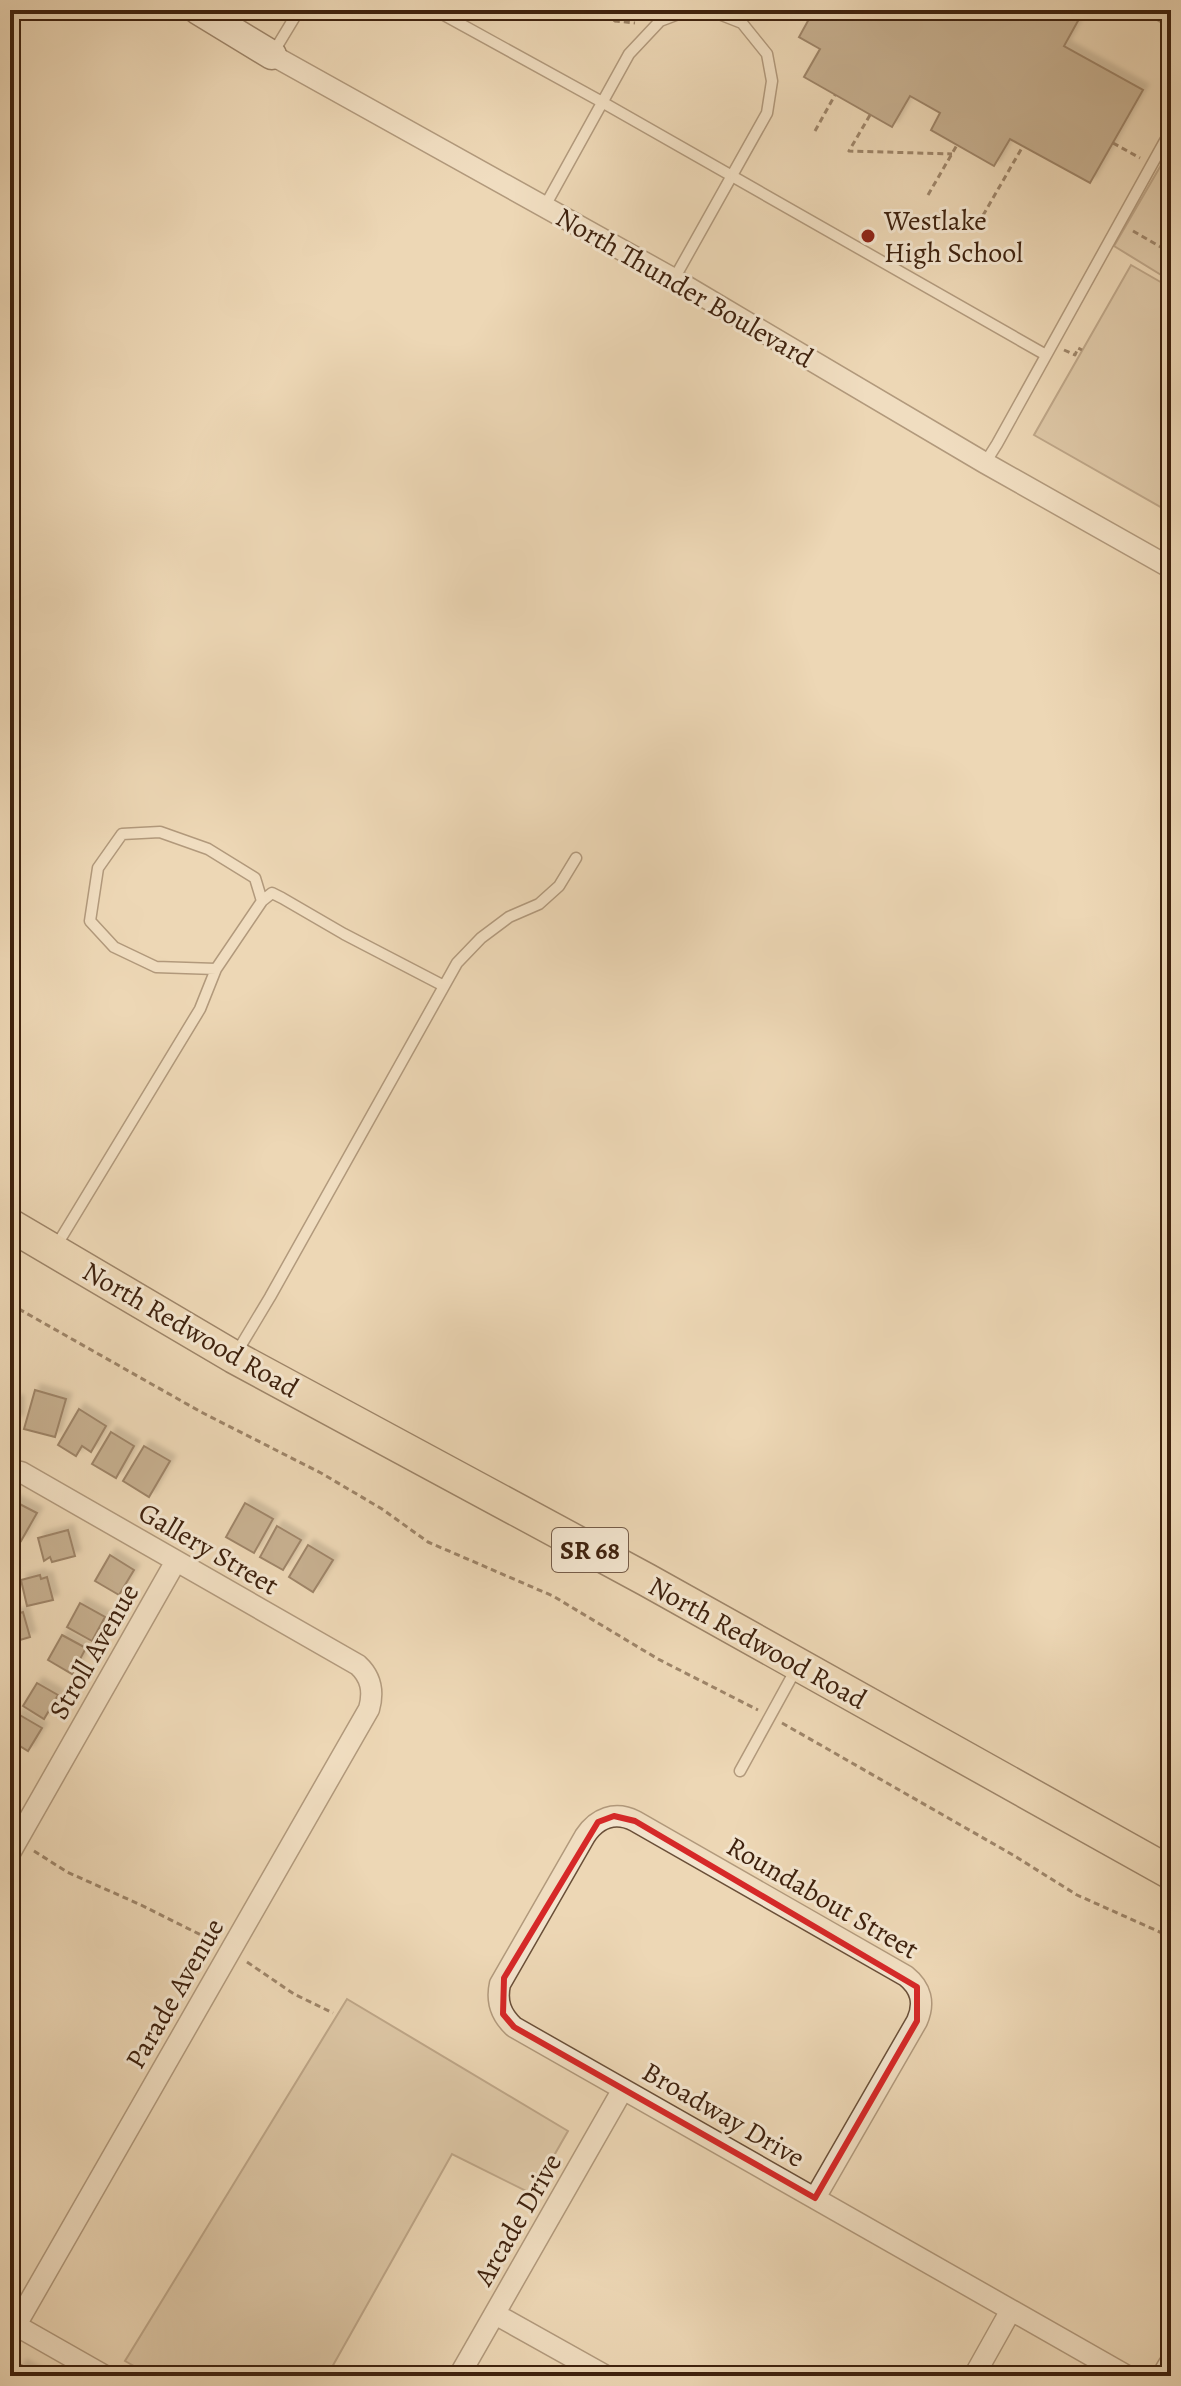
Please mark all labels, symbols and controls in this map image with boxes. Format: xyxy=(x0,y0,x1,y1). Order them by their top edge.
street label: North Thunder Boulevard xyxy=(549,199,821,378)
place label: Westlake High School xyxy=(883,202,1023,272)
marker: Westlake High School xyxy=(859,227,877,245)
street label: North Redwood Road xyxy=(75,1252,306,1408)
street label: Gallery Street xyxy=(132,1493,285,1604)
road number: SR 68 xyxy=(552,1528,628,1572)
street label: North Redwood Road xyxy=(642,1567,874,1719)
street label: Stroll Avenue xyxy=(40,1577,148,1726)
street label: Roundabout Street xyxy=(720,1827,925,1968)
street label: Parade Avenue xyxy=(116,1911,233,2076)
street label: Broadway Drive xyxy=(635,2053,812,2177)
street label: Arcade Drive xyxy=(464,2146,571,2293)

